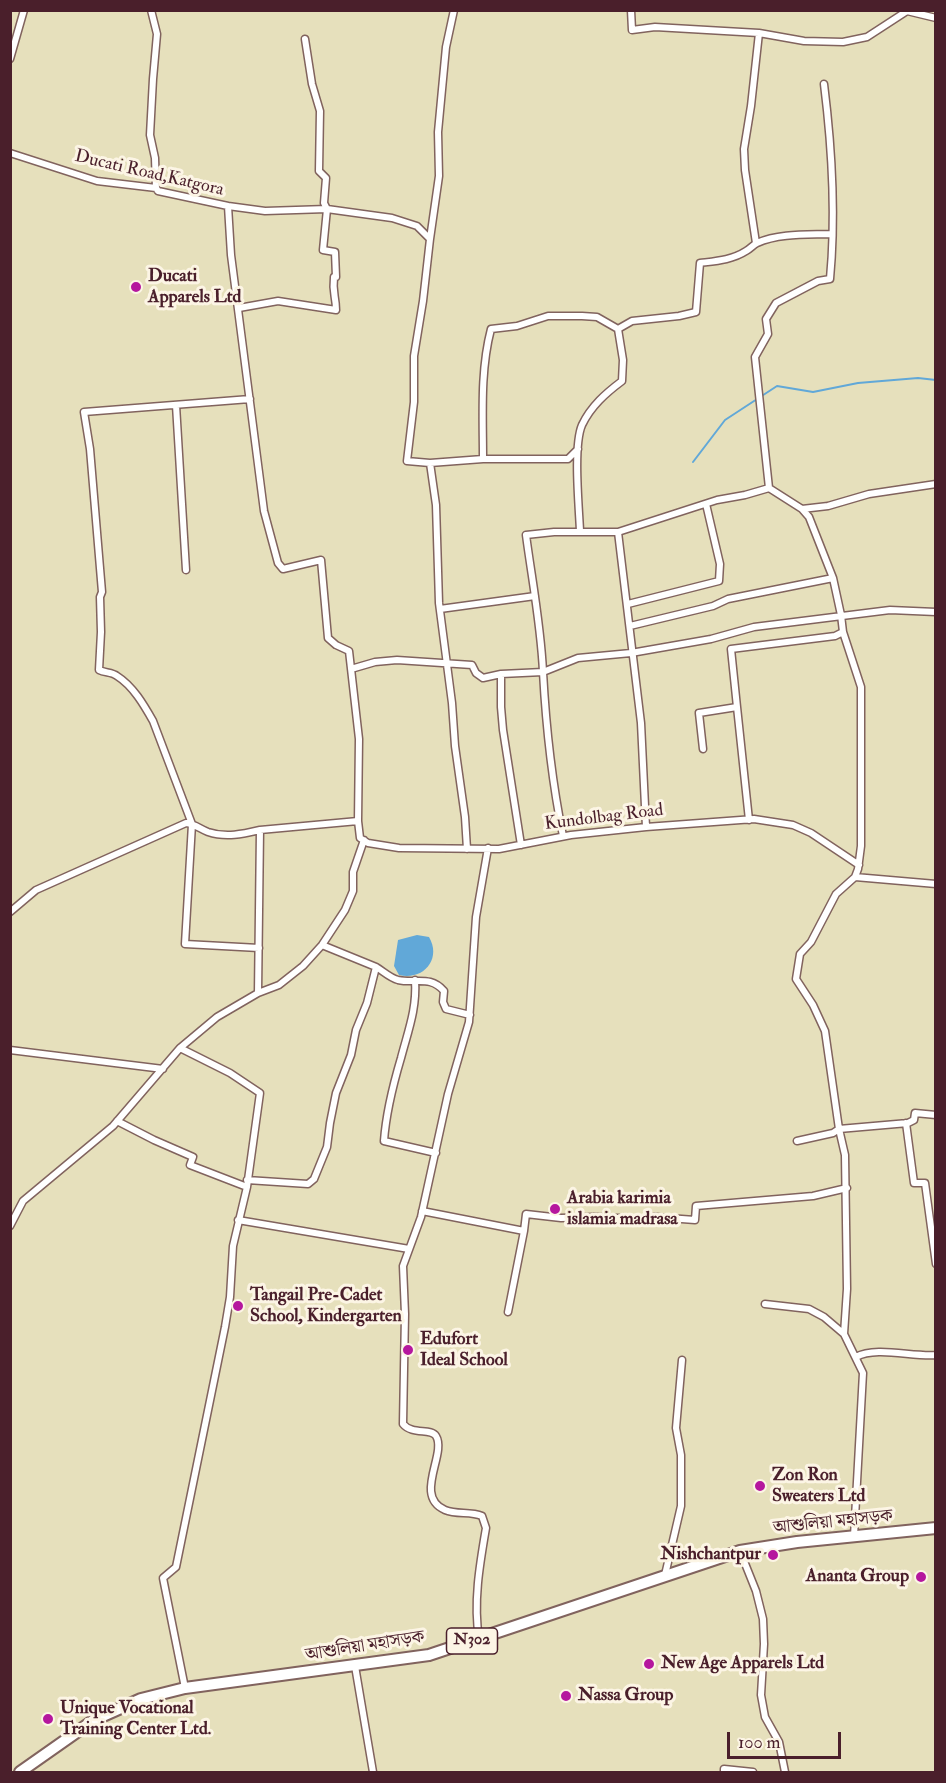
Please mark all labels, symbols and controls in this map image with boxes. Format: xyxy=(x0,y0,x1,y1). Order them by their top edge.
street label: Ducati Road,Katgora xyxy=(72,146,226,202)
place label: Ducati Apparels Ltd xyxy=(148,266,241,308)
marker: Ducati Apparels Ltd xyxy=(129,280,143,294)
street label: Kundolbag Road xyxy=(543,800,665,836)
place label: Arabia karimia islamia madrasa xyxy=(567,1188,678,1230)
marker: Arabia karimia islamia madrasa xyxy=(548,1202,562,1216)
place label: Tangail Pre-Cadet School, Kindergarten xyxy=(250,1285,402,1328)
marker: Tangail Pre-Cadet School, Kindergarten xyxy=(231,1299,245,1313)
place label: Edufort Ideal School xyxy=(420,1329,508,1372)
marker: Edufort Ideal School xyxy=(401,1343,415,1357)
place label: Zon Ron Sweaters Ltd xyxy=(772,1465,865,1508)
marker: Zon Ron Sweaters Ltd xyxy=(753,1479,767,1493)
street label: আশুলিয়া মহাসড়ক xyxy=(772,1506,894,1540)
place label: Nishchantpur xyxy=(660,1544,761,1566)
marker: Nishchantpur xyxy=(766,1548,780,1562)
place label: Ananta Group xyxy=(806,1566,909,1588)
marker: Ananta Group xyxy=(914,1570,928,1584)
street label: আশুলিয়া মহাসড়ক xyxy=(304,1627,426,1667)
road number: N302 xyxy=(446,1628,498,1654)
place label: New Age Apparels Ltd xyxy=(661,1653,824,1675)
marker: New Age Apparels Ltd xyxy=(642,1657,656,1671)
place label: Nassa Group xyxy=(578,1685,673,1707)
marker: Nassa Group xyxy=(559,1689,573,1703)
place label: Unique Vocational Training Center Ltd. xyxy=(60,1698,211,1740)
marker: Unique Vocational Training Center Ltd. xyxy=(41,1712,55,1726)
scale bar xyxy=(730,1720,844,1758)
text: 100 m xyxy=(738,1731,781,1754)

